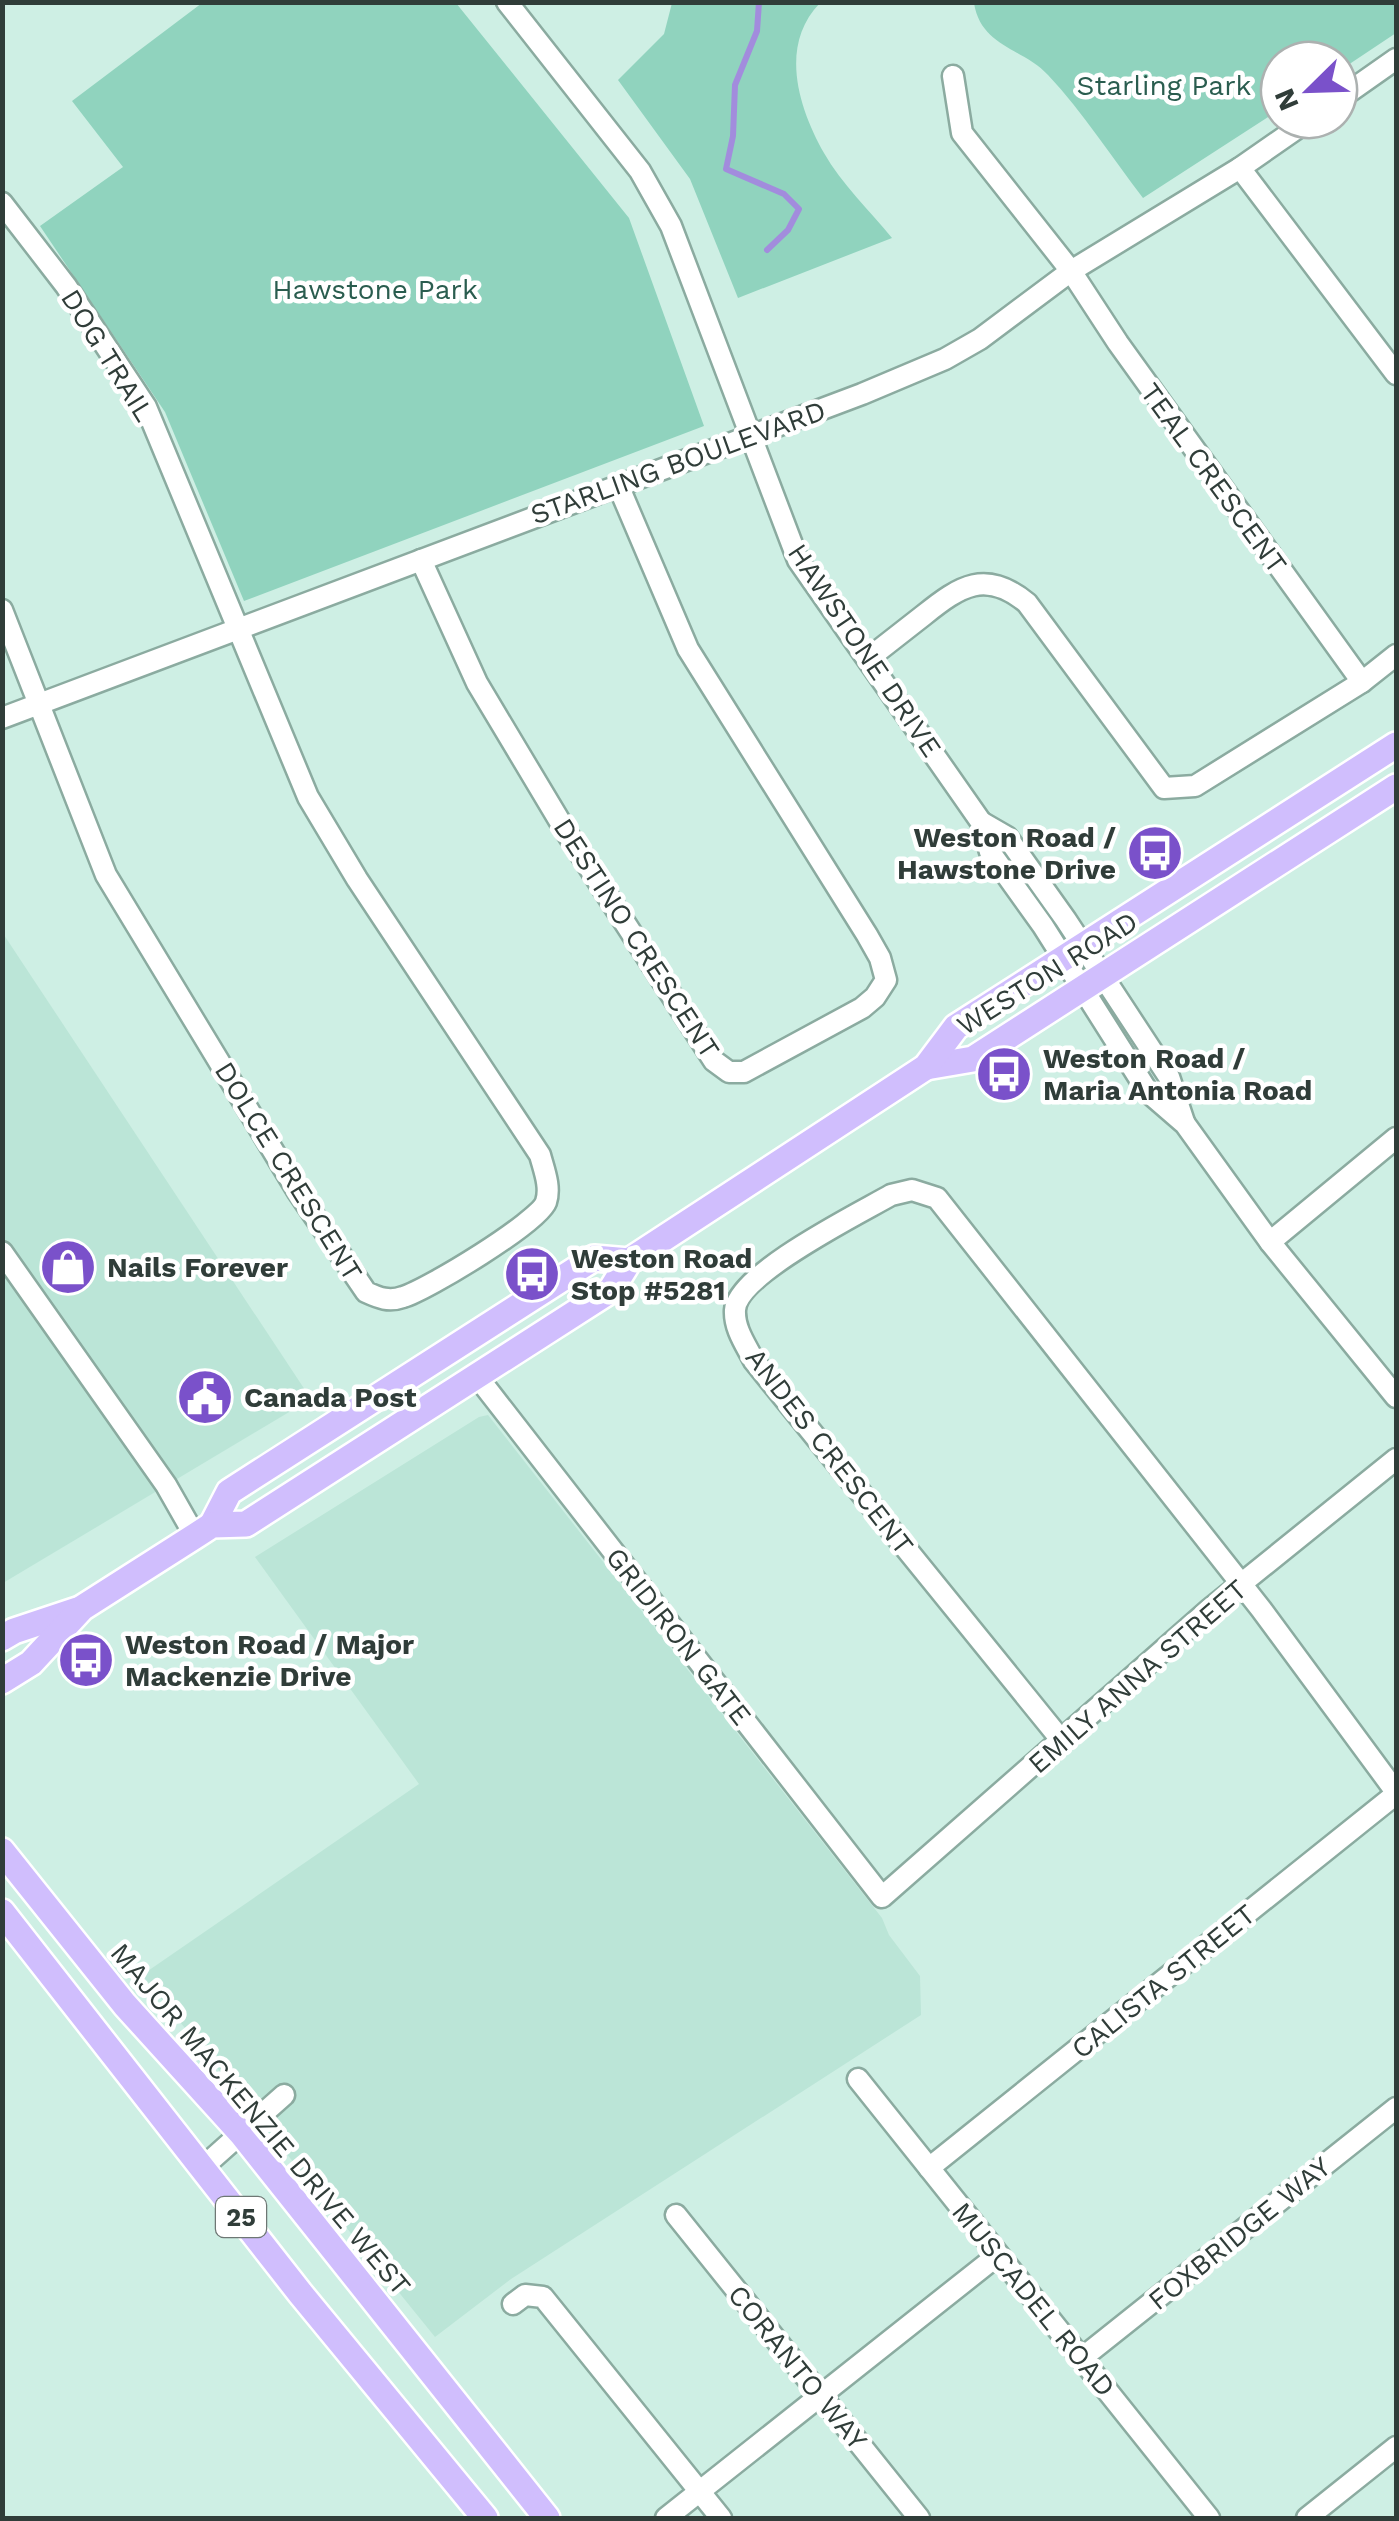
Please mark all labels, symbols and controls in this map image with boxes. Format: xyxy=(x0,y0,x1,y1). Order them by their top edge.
north arrow xyxy=(1259,40,1359,140)
park label: Starling Park xyxy=(1077,69,1252,102)
text: N xyxy=(1267,84,1306,116)
park label: Hawstone Park xyxy=(272,273,478,306)
street label: DOG TRAIL xyxy=(54,283,161,427)
street label: TEAL CRESCENT xyxy=(1134,377,1294,580)
street label: STARLING BOULEVARD xyxy=(526,394,830,531)
street label: HAWSTONE DRIVE xyxy=(781,537,948,763)
street label: DESTINO CRESCENT xyxy=(547,812,727,1065)
place label: Weston Road / Hawstone Drive xyxy=(897,821,1116,886)
bus stop icon: Weston Road / Hawstone Drive xyxy=(1125,823,1185,883)
street label: WESTON ROAD xyxy=(951,905,1144,1042)
place label: Weston Road / Maria Antonia Road xyxy=(1043,1042,1312,1107)
bus stop icon: Weston Road / Maria Antonia Road xyxy=(974,1044,1034,1104)
street label: DOLCE CRESCENT xyxy=(208,1056,369,1287)
shop icon: Nails Forever xyxy=(38,1237,98,1297)
place label: Weston Road Stop #5281 xyxy=(571,1242,752,1307)
bus stop icon: Weston Road Stop #5281 xyxy=(502,1244,562,1304)
place label: Nails Forever xyxy=(107,1251,288,1284)
street label: ANDES CRESCENT xyxy=(739,1342,920,1561)
public building icon: Canada Post xyxy=(175,1367,235,1427)
place label: Canada Post xyxy=(244,1381,416,1414)
street label: GRIDIRON GATE xyxy=(599,1541,758,1732)
street label: EMILY ANNA STREET xyxy=(1021,1572,1253,1780)
place label: Weston Road / Major Mackenzie Drive xyxy=(125,1628,414,1693)
bus stop icon: Weston Road / Major Mackenzie Drive xyxy=(56,1630,116,1690)
street label: CALISTA STREET xyxy=(1065,1897,1262,2065)
street label: MAJOR MACKENZIE DRIVE WEST xyxy=(104,1937,418,2302)
street label: FOXBRIDGE WAY xyxy=(1142,2150,1337,2317)
street label: MUSCADEL ROAD xyxy=(945,2196,1122,2403)
road number: 25 xyxy=(216,2197,266,2237)
street label: CORANTO WAY xyxy=(721,2278,874,2456)

